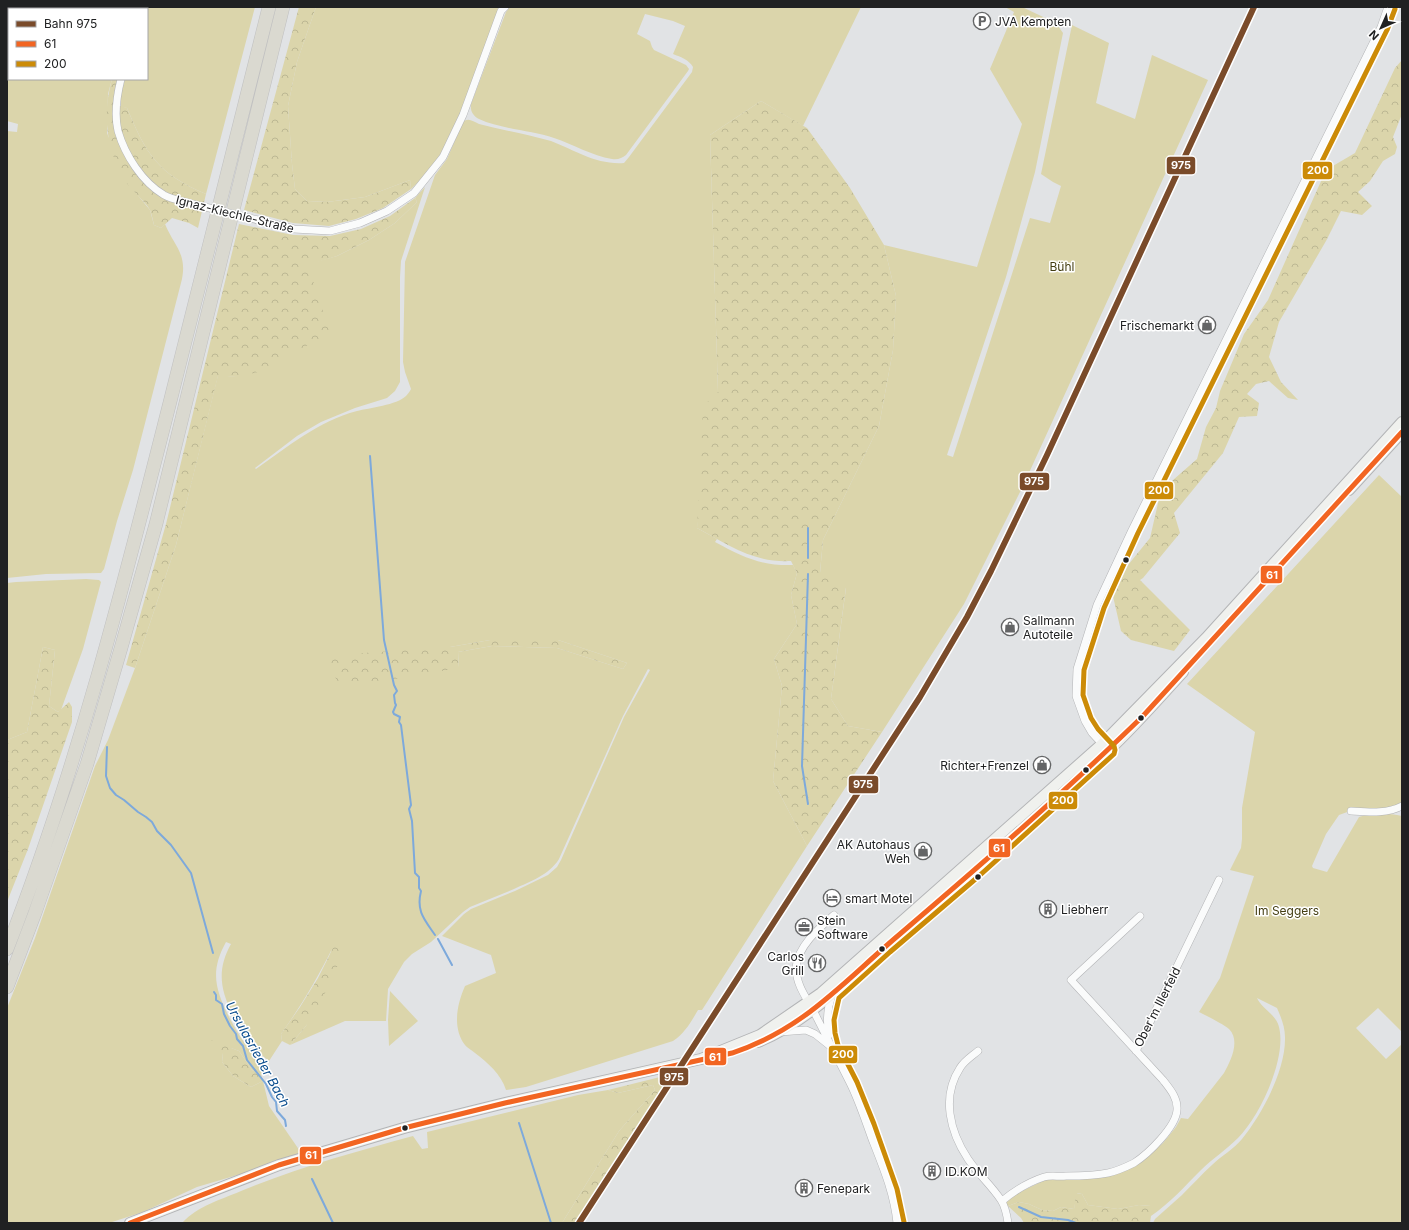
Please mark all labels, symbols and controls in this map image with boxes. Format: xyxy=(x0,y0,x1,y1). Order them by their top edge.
legend xyxy=(8,8,148,80)
north arrow xyxy=(1361,8,1401,48)
parking icon: JVA Kempten xyxy=(972,11,992,31)
place label: JVA Kempten xyxy=(995,14,1071,29)
text: Bahn 975 xyxy=(44,16,97,31)
text: N xyxy=(1366,27,1382,43)
text: 61 xyxy=(44,36,56,51)
text: 200 xyxy=(44,56,66,71)
line badge: 975 xyxy=(1166,156,1196,175)
text: 975 xyxy=(1171,158,1191,172)
line badge: 200 xyxy=(1302,161,1333,180)
text: 200 xyxy=(1307,163,1329,177)
street label: Ignaz-Kiechle-Straße xyxy=(174,192,296,236)
park label: Bühl xyxy=(1050,259,1074,274)
shop icon: Frischemarkt xyxy=(1197,315,1217,335)
place label: Frischemarkt xyxy=(1120,318,1194,333)
line badge: 975 xyxy=(1019,472,1050,491)
text: 975 xyxy=(1024,474,1044,488)
line badge: 200 xyxy=(1144,481,1174,500)
text: 200 xyxy=(1148,483,1170,497)
unlabelled marker xyxy=(1121,555,1131,565)
line badge: 61 xyxy=(1260,565,1283,584)
text: 61 xyxy=(1266,568,1278,582)
place label: Sallmann Autoteile xyxy=(1023,613,1075,642)
shop icon: Sallmann Autoteile xyxy=(1000,617,1020,637)
unlabelled marker xyxy=(1136,713,1146,723)
shop icon: Richter+Frenzel xyxy=(1032,755,1052,775)
place label: Richter+Frenzel xyxy=(940,758,1029,773)
unlabelled marker xyxy=(1081,765,1091,775)
line badge: 975 xyxy=(848,775,879,794)
text: 975 xyxy=(853,777,873,791)
line badge: 200 xyxy=(1048,791,1078,810)
text: 200 xyxy=(1052,793,1074,807)
place label: AK Autohaus Weh xyxy=(837,837,910,866)
line badge: 61 xyxy=(988,838,1011,858)
shop icon: AK Autohaus Weh xyxy=(913,841,933,861)
text: 61 xyxy=(993,841,1005,855)
unlabelled marker xyxy=(973,872,983,882)
hotel icon: smart Motel xyxy=(822,888,842,908)
place label: smart Motel xyxy=(845,891,912,906)
building icon: Liebherr xyxy=(1038,899,1058,919)
place label: Liebherr xyxy=(1061,902,1109,917)
park label: Im Seggers xyxy=(1255,903,1319,918)
place label: Stein Software xyxy=(817,913,868,942)
office icon: Stein Software xyxy=(794,917,814,937)
unlabelled marker xyxy=(877,944,887,954)
place label: Carlos Grill xyxy=(767,949,804,978)
restaurant icon: Carlos Grill xyxy=(807,953,827,973)
street label: Ober'm Illerfeld xyxy=(1130,965,1184,1049)
water label: Ursulasrieder Bach xyxy=(222,998,294,1110)
line badge: 200 xyxy=(828,1045,858,1064)
line badge: 61 xyxy=(704,1047,727,1066)
text: 200 xyxy=(832,1047,854,1061)
text: 61 xyxy=(709,1050,721,1064)
line badge: 975 xyxy=(659,1067,689,1086)
text: 975 xyxy=(664,1070,684,1084)
unlabelled marker xyxy=(400,1123,410,1133)
line badge: 61 xyxy=(299,1146,322,1165)
text: 61 xyxy=(305,1148,317,1162)
building icon: ID.KOM xyxy=(922,1161,942,1181)
place label: ID.KOM xyxy=(945,1164,988,1179)
building icon: Fenepark xyxy=(794,1178,814,1198)
place label: Fenepark xyxy=(817,1181,871,1196)

